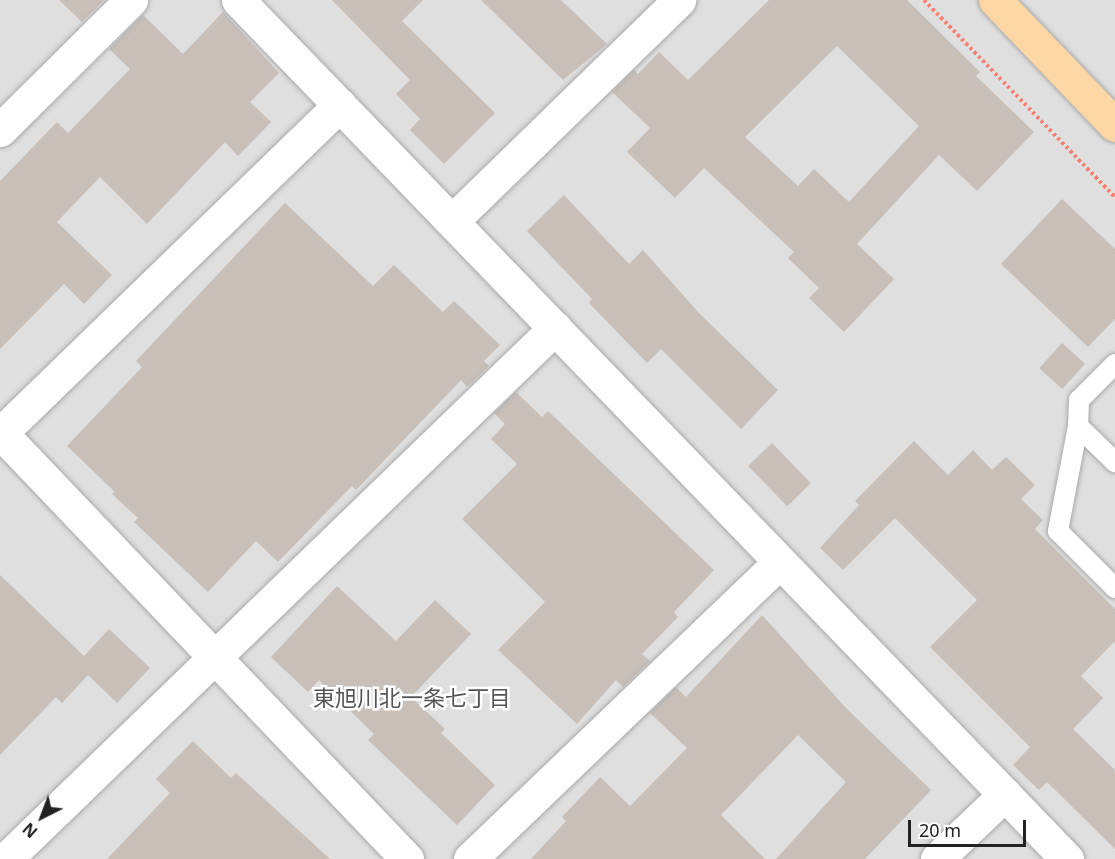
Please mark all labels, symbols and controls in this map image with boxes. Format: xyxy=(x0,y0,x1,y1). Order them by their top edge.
district label: 東旭川北一条七丁目 xyxy=(313,685,511,711)
north arrow xyxy=(12,787,72,847)
scale bar xyxy=(911,808,1030,846)
text: N xyxy=(18,818,42,843)
text: 20 m xyxy=(919,818,961,842)

